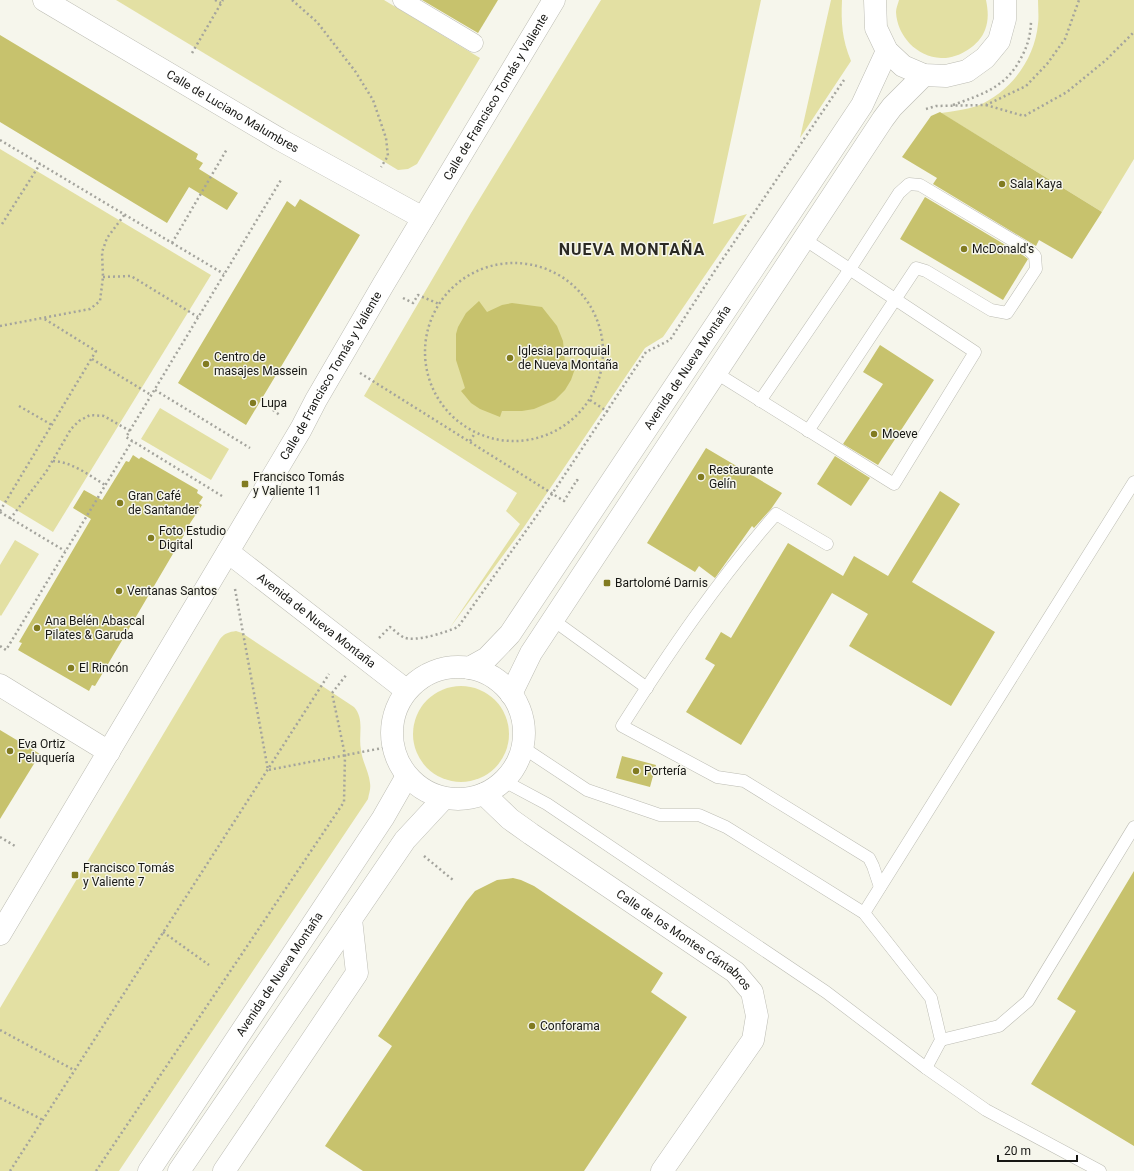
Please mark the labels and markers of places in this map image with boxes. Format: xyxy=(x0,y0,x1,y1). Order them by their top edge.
place label: Sala Kaya xyxy=(1010,177,1062,191)
marker: Sala Kaya xyxy=(997,179,1007,189)
place label: McDonald's xyxy=(972,242,1034,256)
marker: McDonald's xyxy=(959,244,969,254)
place label: Iglesia parroquial de Nueva Montaña xyxy=(518,344,618,372)
place label: Centro de masajes Massein xyxy=(214,350,307,378)
marker: Iglesia parroquial de Nueva Montaña xyxy=(505,353,515,363)
marker: Centro de masajes Massein xyxy=(201,359,211,369)
place label: Lupa xyxy=(261,396,287,410)
marker: Lupa xyxy=(248,398,258,408)
place label: Moeve xyxy=(882,427,918,441)
marker: Moeve xyxy=(869,429,879,439)
place label: Restaurante Gelín xyxy=(709,463,773,491)
place label: Francisco Tomás y Valiente 11 xyxy=(253,470,344,498)
marker: Restaurante Gelín xyxy=(696,472,706,482)
marker: Francisco Tomás y Valiente 11 xyxy=(240,479,250,489)
place label: Gran Café de Santander xyxy=(128,489,199,517)
marker: Gran Café de Santander xyxy=(115,498,125,508)
place label: Foto Estudio Digital xyxy=(159,524,226,552)
marker: Foto Estudio Digital xyxy=(146,533,156,543)
place label: Bartolomé Darnis xyxy=(615,576,708,590)
marker: Bartolomé Darnis xyxy=(602,578,612,588)
place label: Ventanas Santos xyxy=(127,584,217,598)
marker: Ventanas Santos xyxy=(114,586,124,596)
place label: Ana Belén Abascal Pilates & Garuda xyxy=(45,614,145,642)
marker: Ana Belén Abascal Pilates & Garuda xyxy=(32,623,42,633)
place label: El Rincón xyxy=(79,661,128,675)
marker: El Rincón xyxy=(66,663,76,673)
place label: Eva Ortiz Peluquería xyxy=(18,737,75,765)
marker: Eva Ortiz Peluquería xyxy=(5,746,15,756)
place label: Portería xyxy=(644,764,687,778)
marker: Portería xyxy=(631,766,641,776)
place label: Francisco Tomás y Valiente 7 xyxy=(83,861,174,889)
marker: Francisco Tomás y Valiente 7 xyxy=(70,870,80,880)
place label: Conforama xyxy=(540,1019,600,1033)
marker: Conforama xyxy=(527,1021,537,1031)

